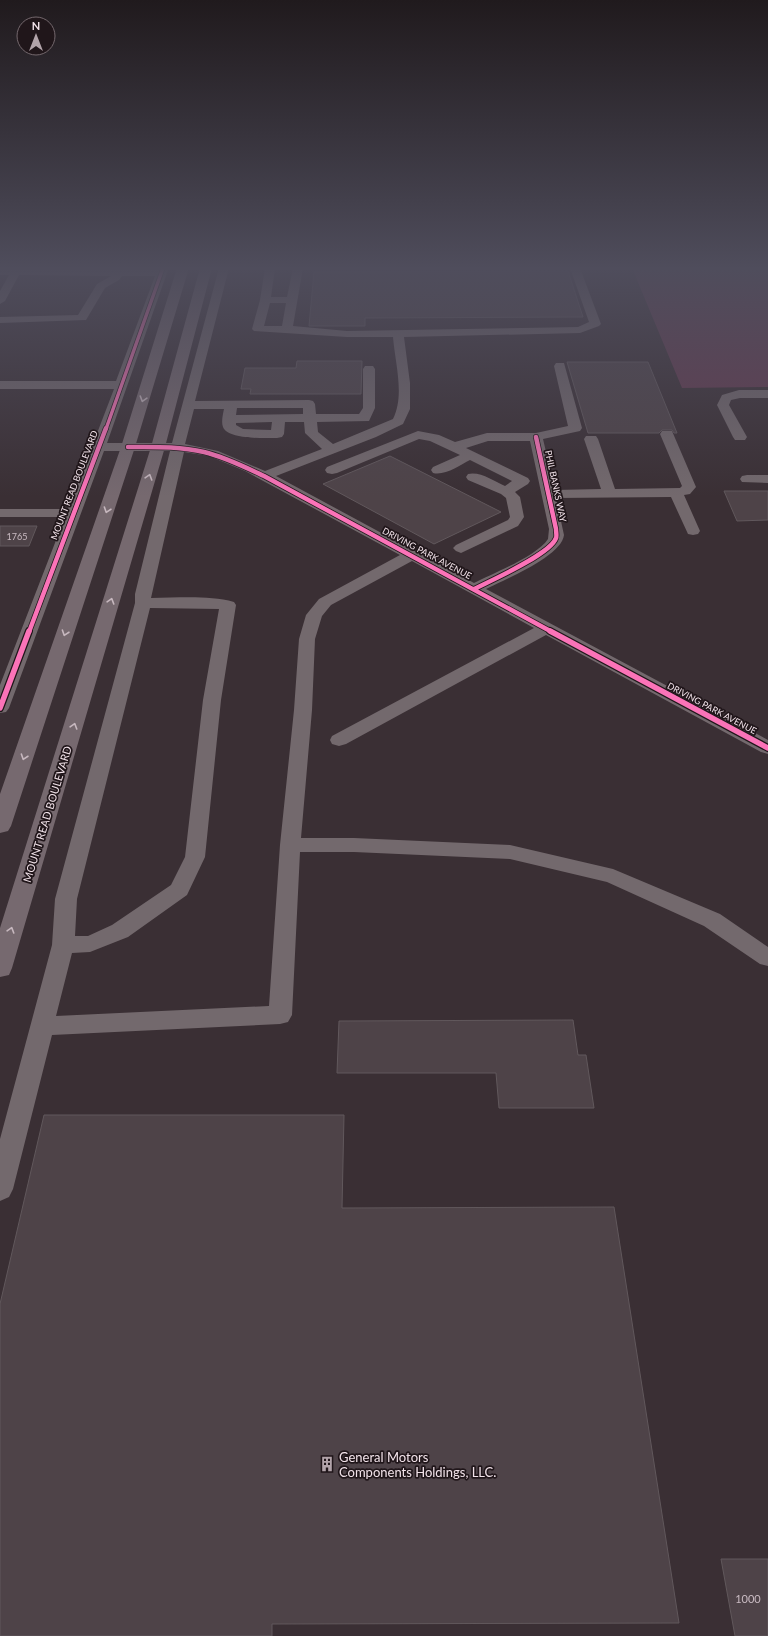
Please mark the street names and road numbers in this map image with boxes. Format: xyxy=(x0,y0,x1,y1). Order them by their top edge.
street label: MOUNT READ BOULEVARD xyxy=(48,429,100,541)
street label: PHIL BANKS WAY xyxy=(543,449,569,523)
street label: DRIVING PARK AVENUE xyxy=(380,525,474,581)
street label: DRIVING PARK AVENUE xyxy=(665,680,759,736)
street label: MOUNT READ BOULEVARD xyxy=(20,744,74,884)

